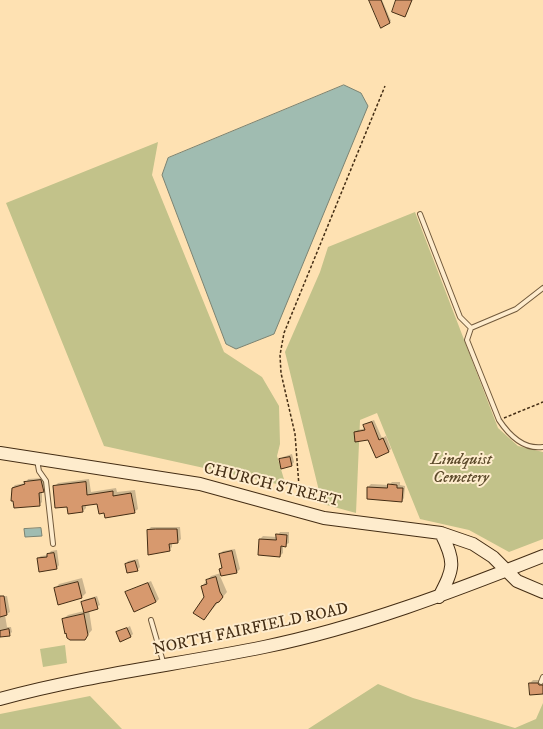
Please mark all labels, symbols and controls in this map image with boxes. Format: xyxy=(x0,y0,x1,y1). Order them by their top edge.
park label: Lindquist Cemetery xyxy=(431,451,491,489)
street label: CHURCH STREET xyxy=(202,460,342,512)
street label: NORTH FAIRFIELD ROAD xyxy=(152,600,350,660)

